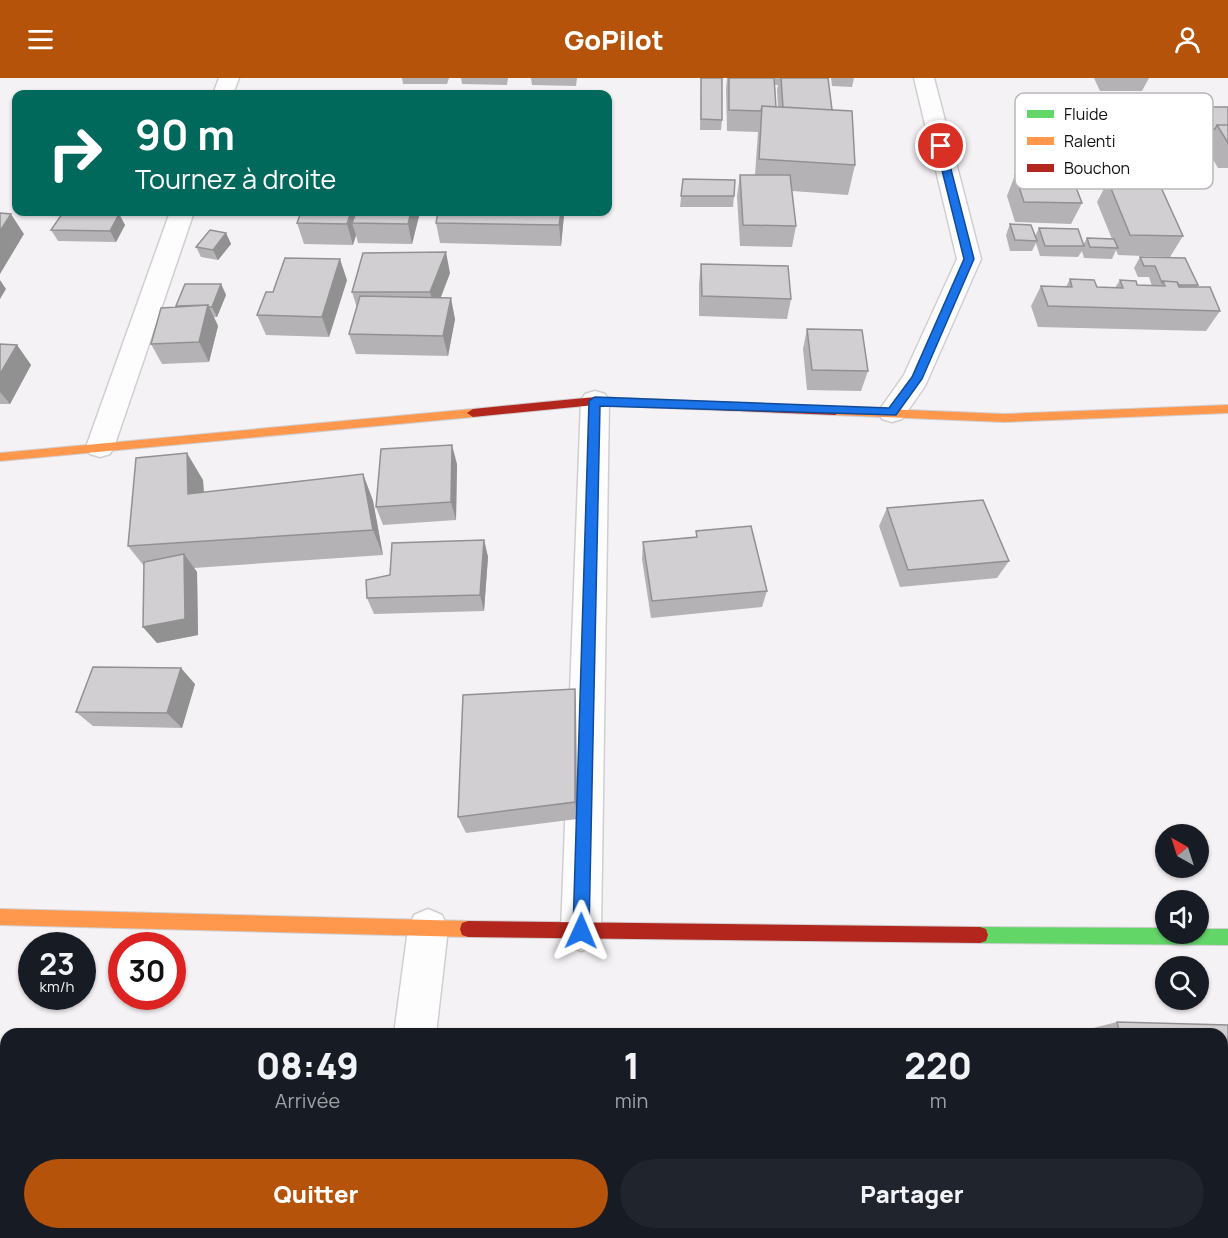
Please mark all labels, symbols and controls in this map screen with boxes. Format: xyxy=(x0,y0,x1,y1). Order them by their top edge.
text: GoPilot xyxy=(564,21,664,58)
icon: menu xyxy=(24,23,57,56)
icon: person xyxy=(1171,23,1204,56)
legend xyxy=(1015,93,1213,189)
text: Fluide xyxy=(1064,103,1108,125)
text: 90 m xyxy=(135,105,235,163)
icon: right xyxy=(36,114,114,192)
pin xyxy=(915,120,966,171)
icon: arrive xyxy=(924,129,957,162)
text: Ralenti xyxy=(1064,130,1115,152)
text: Bouchon xyxy=(1064,157,1130,179)
text: Tournez à droite xyxy=(135,160,336,197)
north arrow xyxy=(1155,824,1209,878)
map controls xyxy=(1155,824,1209,1010)
button: sound xyxy=(1155,890,1209,944)
position arrow xyxy=(549,899,613,963)
speed limit sign: 30 xyxy=(108,932,186,1010)
text: 23 xyxy=(39,943,75,984)
button: search xyxy=(1155,956,1209,1010)
text: km/h xyxy=(40,976,74,997)
text: 08:49 xyxy=(256,1041,359,1090)
text: 1 xyxy=(623,1041,640,1090)
text: 220 xyxy=(904,1041,972,1090)
text: Arrivée xyxy=(275,1087,340,1114)
text: min xyxy=(615,1087,648,1114)
text: m xyxy=(930,1087,947,1114)
button: Quitter xyxy=(24,1159,608,1228)
button: Partager xyxy=(620,1159,1204,1228)

